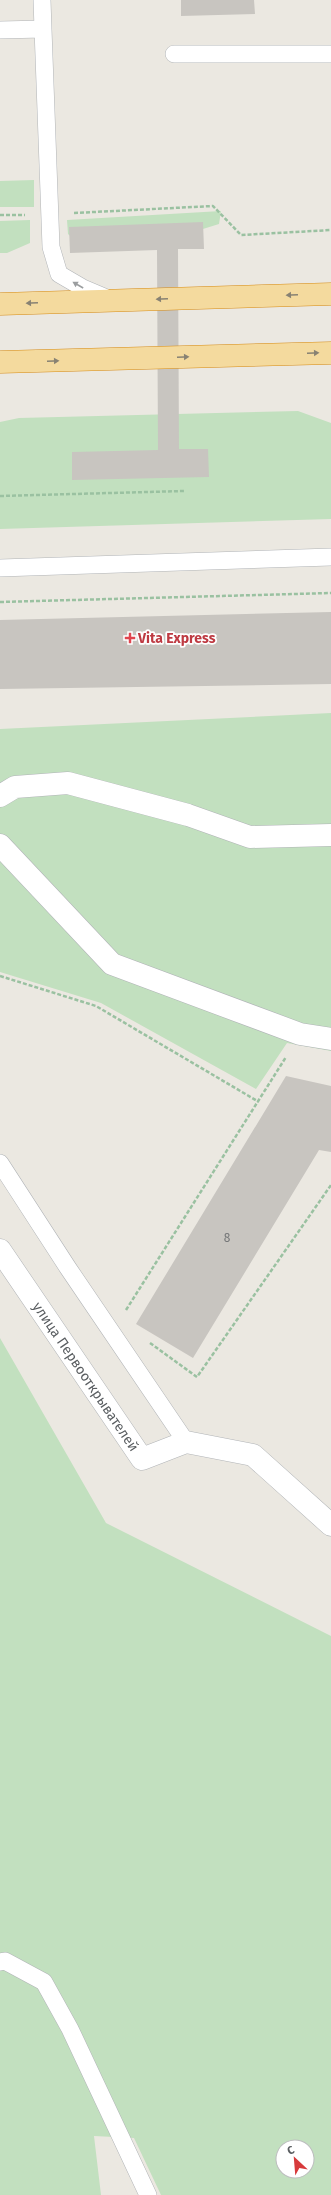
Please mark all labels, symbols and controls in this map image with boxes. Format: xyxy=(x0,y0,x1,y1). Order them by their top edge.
one-way arrow xyxy=(72,282,84,289)
one-way arrow xyxy=(285,292,298,298)
one-way arrow xyxy=(155,296,168,302)
one-way arrow xyxy=(26,300,38,307)
one-way arrow xyxy=(307,350,319,357)
one-way arrow xyxy=(177,354,190,360)
one-way arrow xyxy=(47,358,60,364)
place label: Vita Express xyxy=(137,630,216,647)
marker: Vita Express xyxy=(125,633,135,643)
house number: 8 xyxy=(224,1231,231,1245)
street label: улица Первооткрывателей xyxy=(29,1299,143,1455)
north arrow xyxy=(275,2139,315,2179)
text: С xyxy=(285,2143,297,2158)

